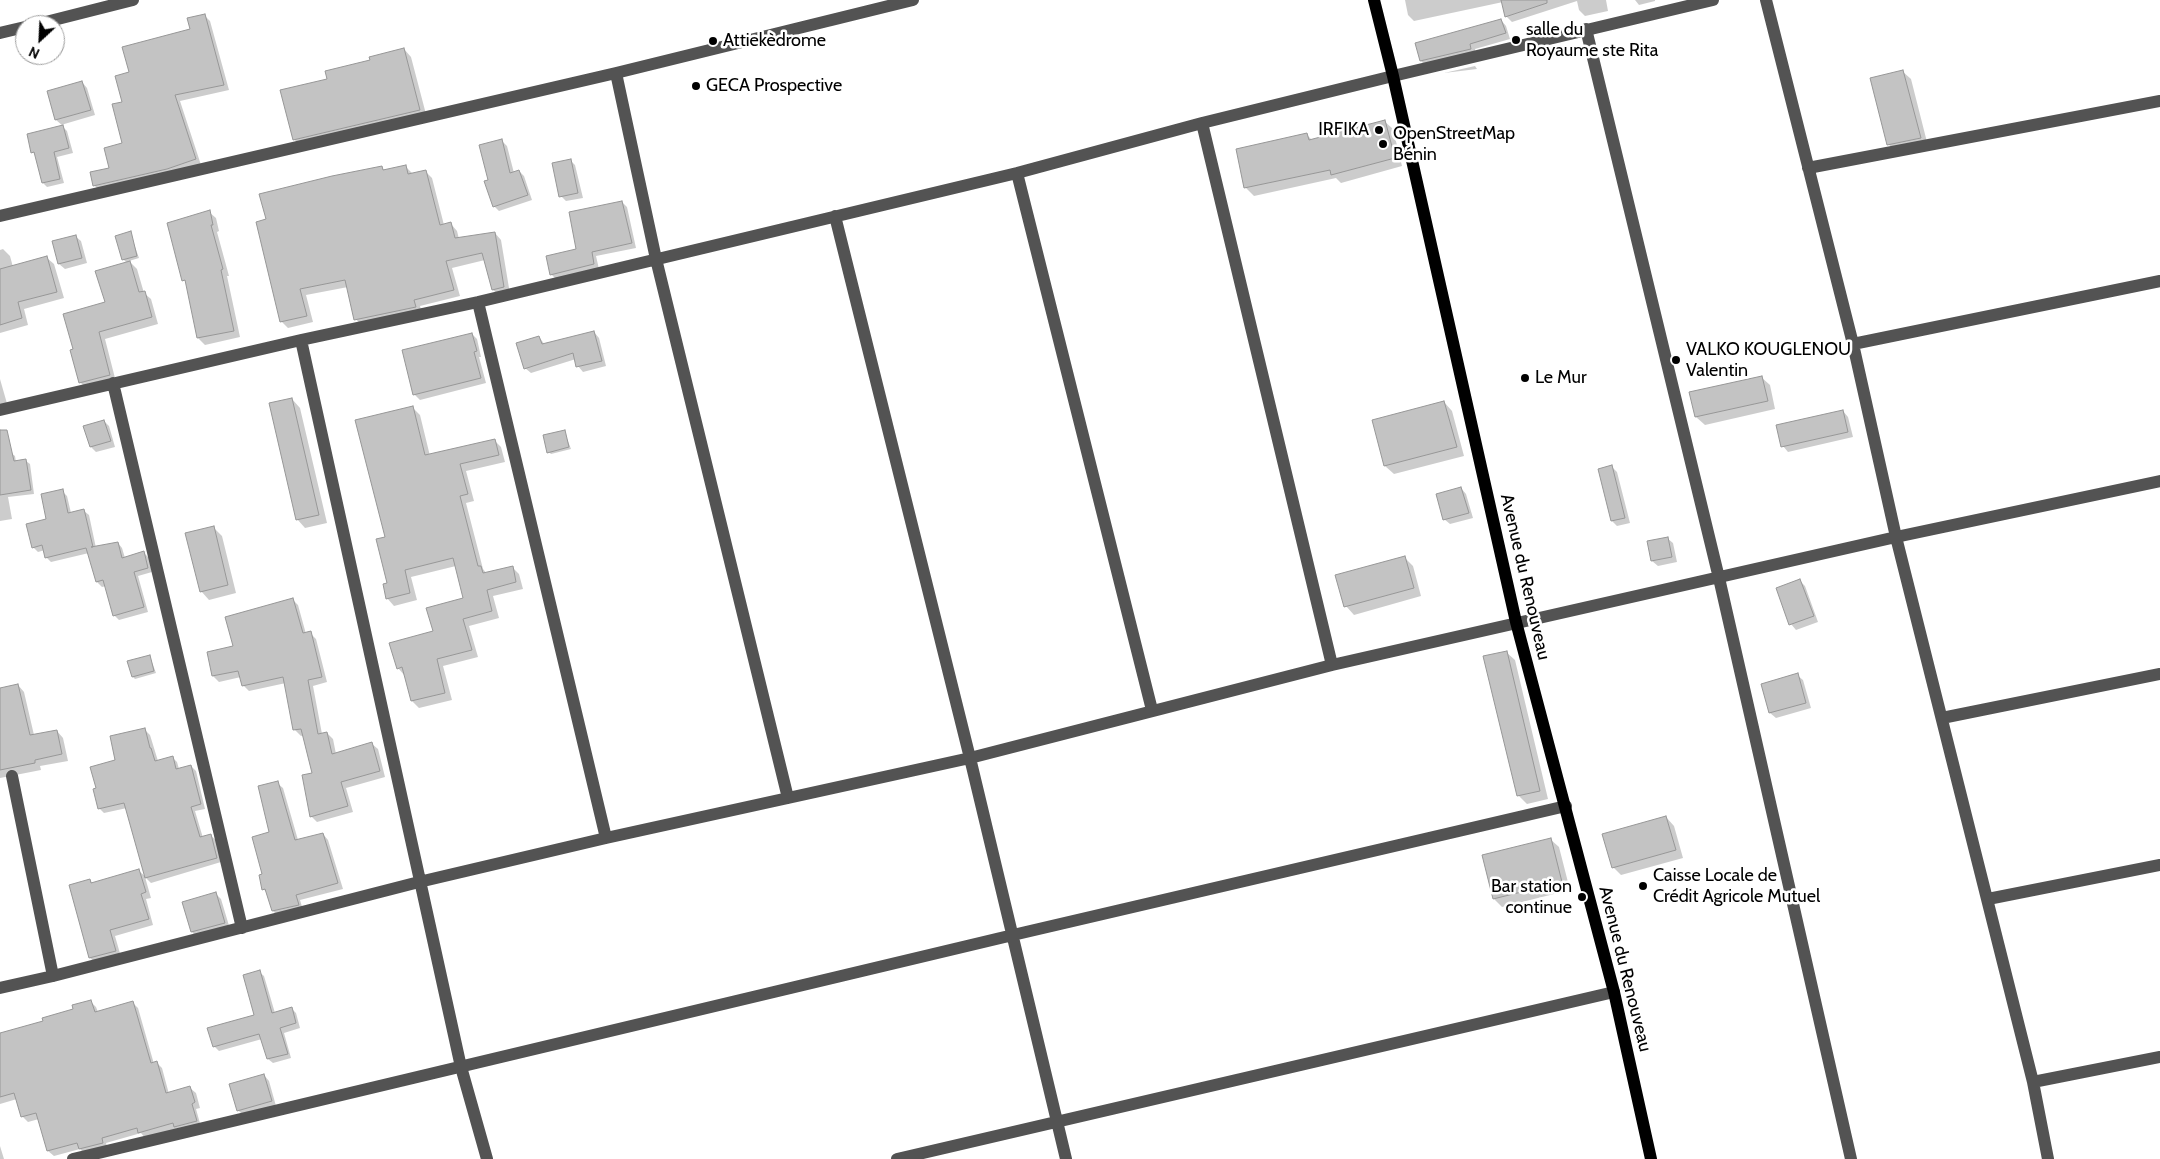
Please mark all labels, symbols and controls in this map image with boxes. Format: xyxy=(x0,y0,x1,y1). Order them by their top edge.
north arrow xyxy=(15,15,65,65)
place label: salle du Royaume ste Rita xyxy=(1526,19,1658,62)
place label: Attiekèdrome xyxy=(723,30,826,52)
marker: salle du Royaume ste Rita xyxy=(1510,34,1522,46)
marker: Attiekèdrome xyxy=(707,35,719,47)
text: N xyxy=(26,42,42,63)
place label: GECA Prospective xyxy=(706,75,842,97)
marker: GECA Prospective xyxy=(690,80,702,92)
place label: IRFIKA xyxy=(1318,119,1369,141)
place label: OpenStreetMap Bénin xyxy=(1393,123,1515,166)
marker: IRFIKA xyxy=(1373,124,1385,136)
marker: OpenStreetMap Bénin xyxy=(1377,138,1389,150)
place label: VALKO KOUGLENOU Valentin xyxy=(1686,339,1851,382)
marker: VALKO KOUGLENOU Valentin xyxy=(1670,354,1682,366)
place label: Le Mur xyxy=(1535,367,1587,389)
marker: Le Mur xyxy=(1519,372,1531,384)
street label: Avenue du Renouveau xyxy=(1495,492,1555,662)
place label: Caisse Locale de Crédit Agricole Mutuel xyxy=(1653,865,1820,908)
place label: Bar station continue xyxy=(1491,876,1572,919)
marker: Caisse Locale de Crédit Agricole Mutuel xyxy=(1637,880,1649,892)
street label: Avenue du Renouveau xyxy=(1594,884,1656,1054)
marker: Bar station continue xyxy=(1576,891,1588,903)

